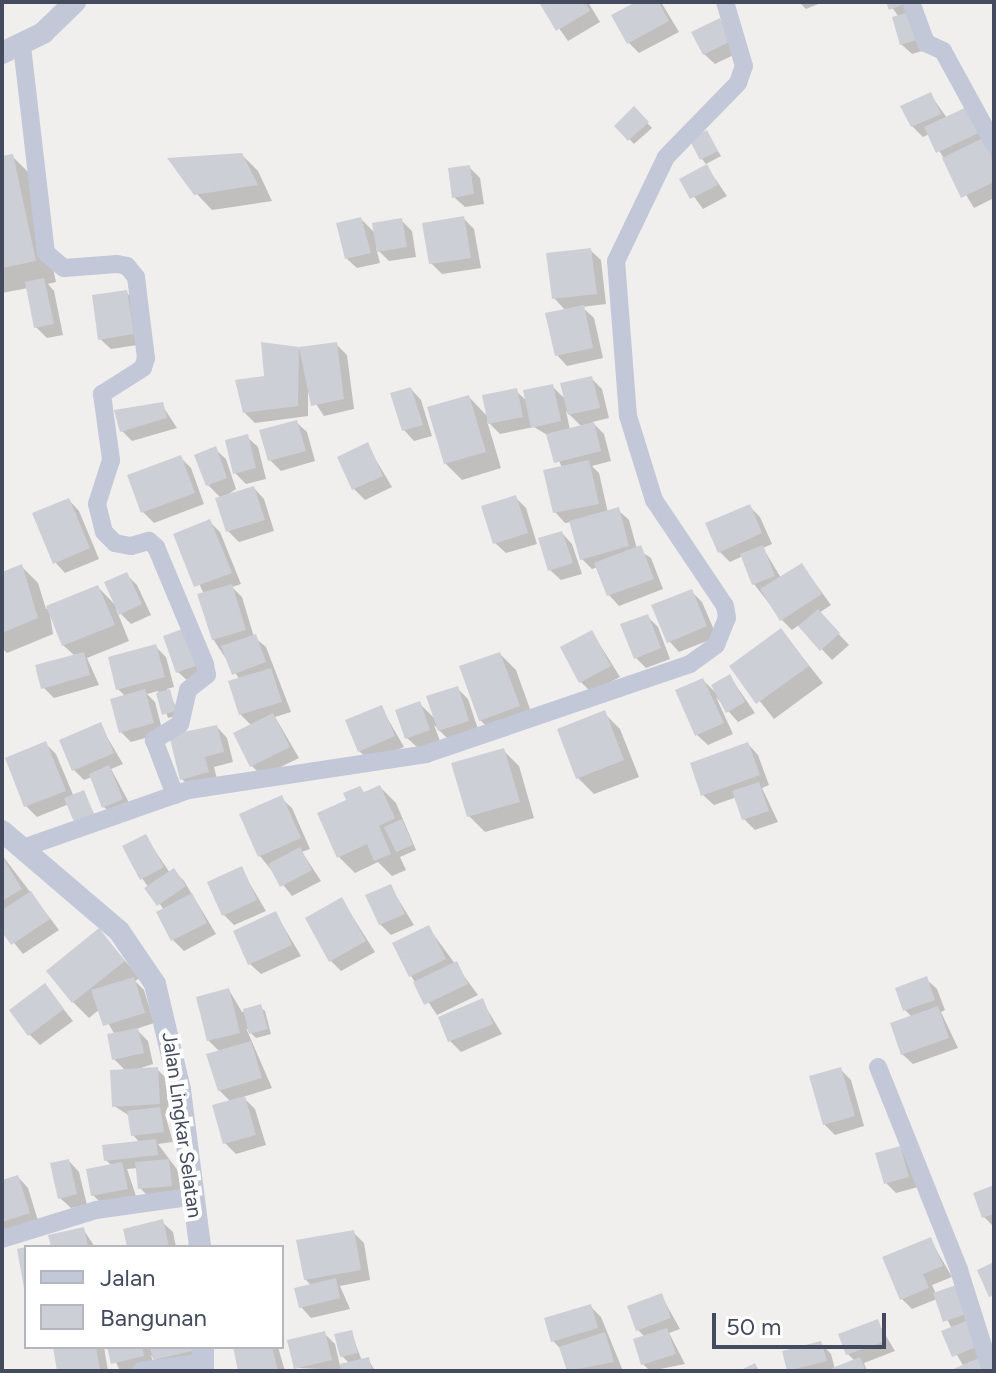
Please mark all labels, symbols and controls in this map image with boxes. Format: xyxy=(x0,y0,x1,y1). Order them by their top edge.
street label: Jalan Lingkar Selatan xyxy=(157,1031,207,1219)
legend xyxy=(24,1245,284,1349)
text: Jalan xyxy=(100,1263,156,1292)
scale bar xyxy=(716,1297,890,1347)
text: Bangunan xyxy=(100,1303,207,1332)
text: 50 m xyxy=(726,1312,782,1341)

